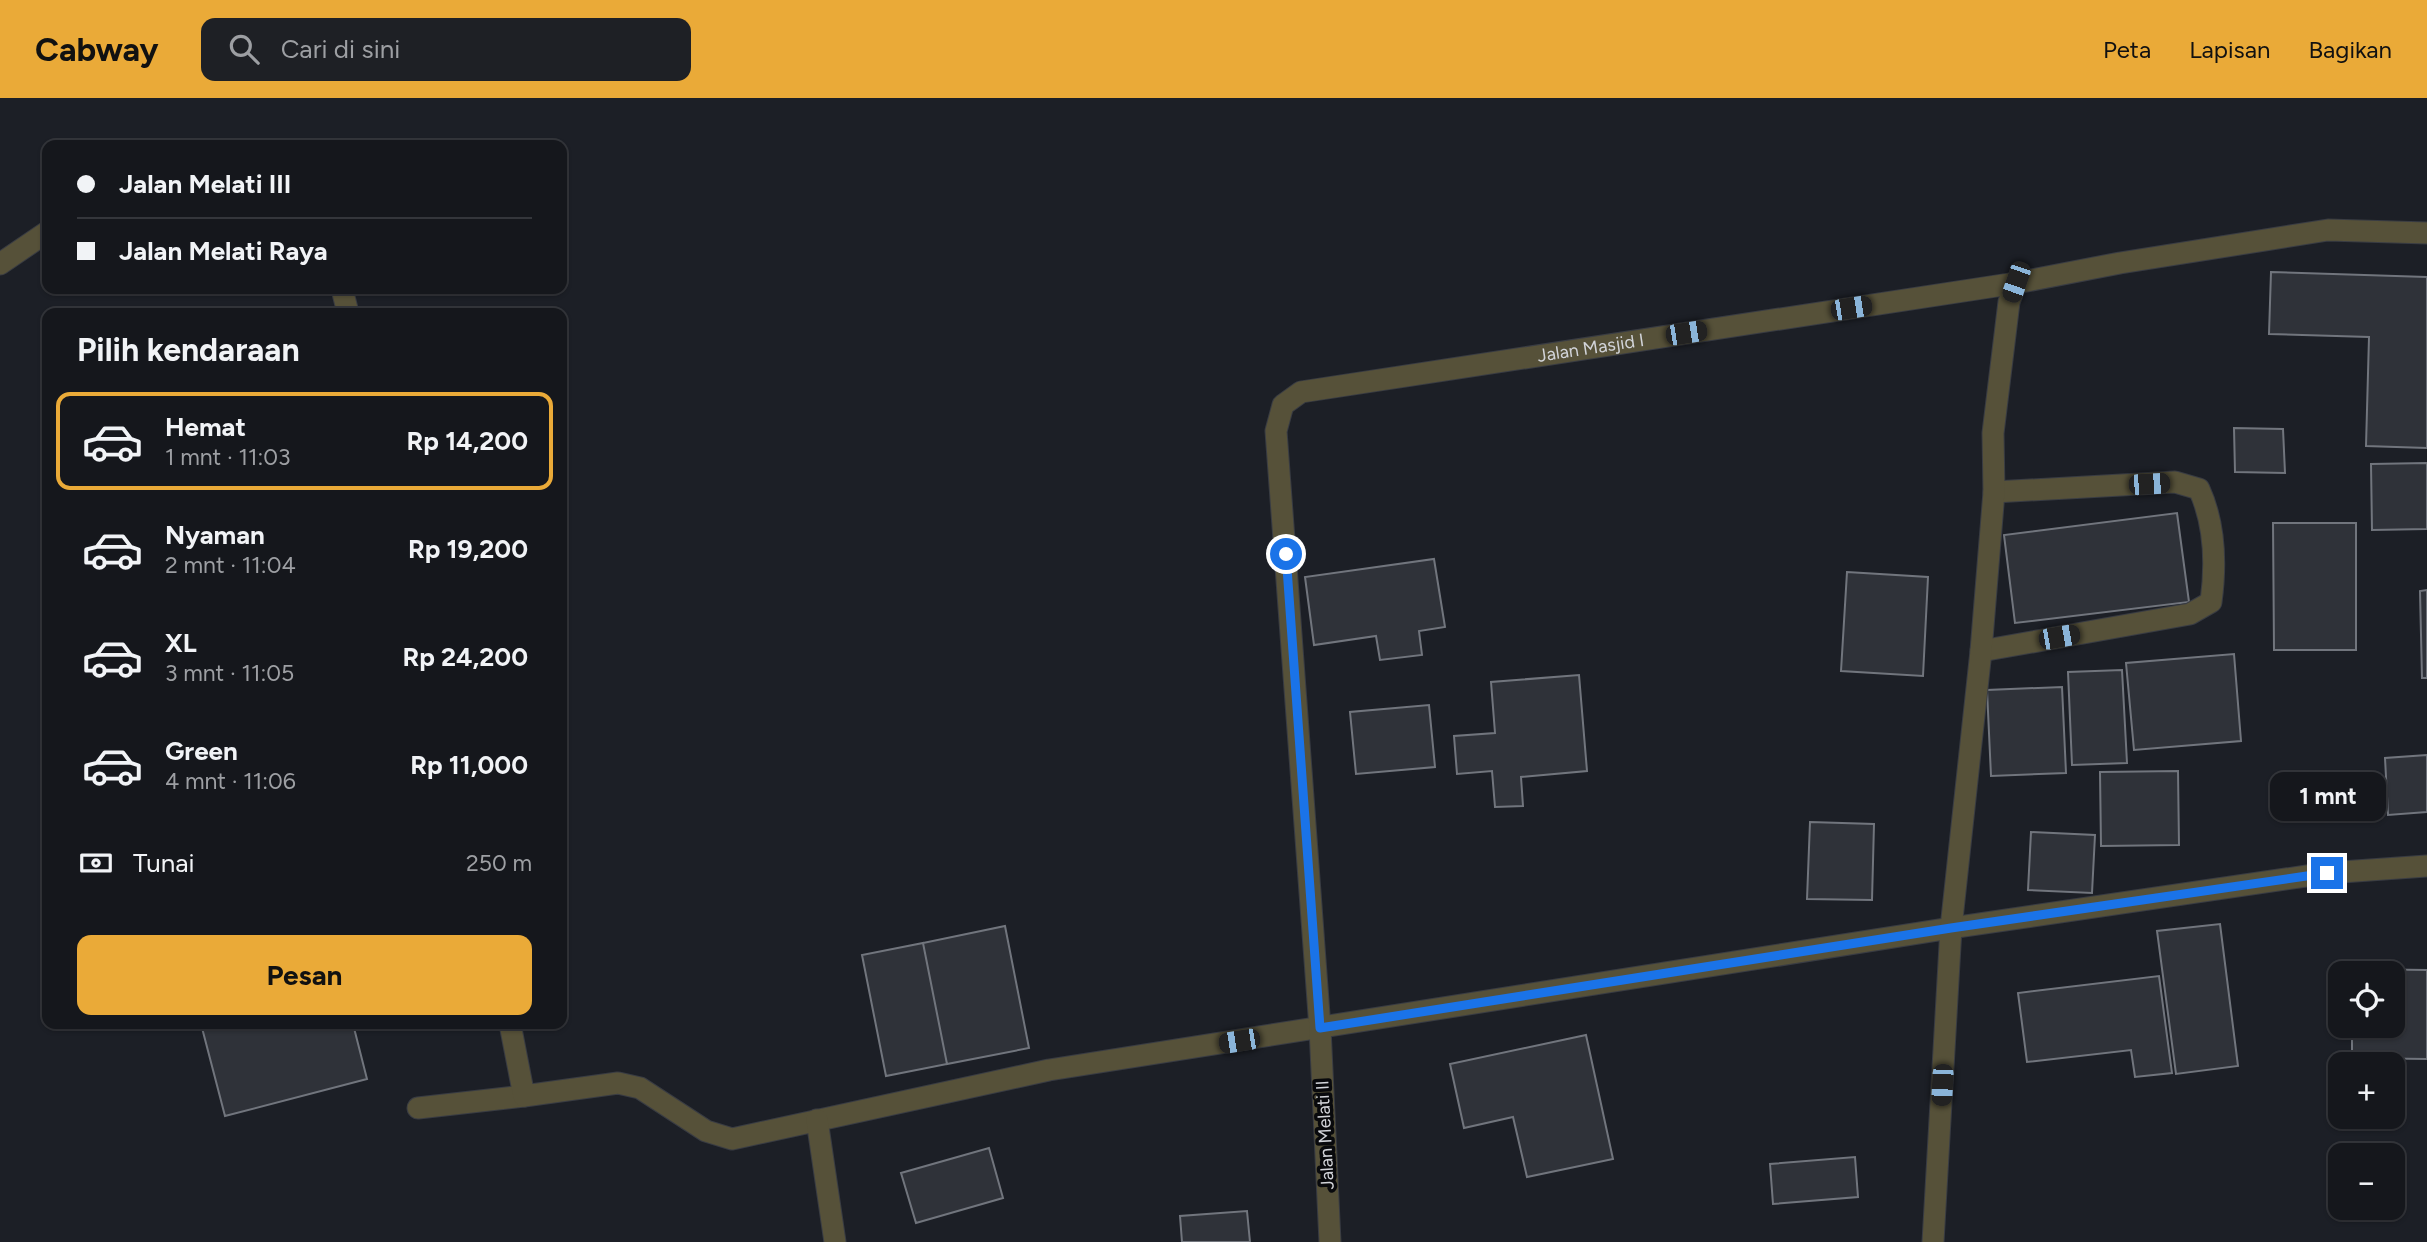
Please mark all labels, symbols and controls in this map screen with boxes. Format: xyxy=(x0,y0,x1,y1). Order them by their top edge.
search box xyxy=(201,18,691,81)
text: Cabway xyxy=(35,30,159,69)
icon: search xyxy=(225,30,263,68)
text: Cari di sini xyxy=(281,33,400,65)
text: Peta xyxy=(2103,35,2151,64)
text: Lapisan xyxy=(2189,35,2270,64)
text: Bagikan xyxy=(2308,35,2392,64)
text: Jalan Melati III xyxy=(119,168,291,200)
text: Jalan Melati Raya xyxy=(119,235,328,267)
car xyxy=(2000,259,2033,305)
car xyxy=(1829,294,1874,322)
car xyxy=(1664,319,1709,347)
street label: Jalan Masjid I xyxy=(1536,329,1646,367)
text: Pilih kendaraan xyxy=(77,331,300,369)
icon: car xyxy=(81,410,144,473)
text: Hemat xyxy=(165,411,246,443)
text: Rp 14,200 xyxy=(407,425,528,457)
text: 1 mnt · 11:03 xyxy=(165,443,291,471)
car xyxy=(2128,472,2171,496)
icon: car xyxy=(81,518,144,581)
text: Nyaman xyxy=(165,519,265,551)
text: Rp 19,200 xyxy=(408,533,528,565)
route start xyxy=(1270,538,1302,570)
text: 2 mnt · 11:04 xyxy=(165,551,296,579)
car xyxy=(2037,623,2082,651)
icon: car xyxy=(81,626,144,689)
text: XL xyxy=(165,627,197,659)
text: Rp 24,200 xyxy=(402,641,528,673)
text: 3 mnt · 11:05 xyxy=(165,659,294,687)
icon: car xyxy=(81,734,144,797)
text: Green xyxy=(165,735,238,767)
text: Rp 11,000 xyxy=(410,749,528,781)
text: 4 mnt · 11:06 xyxy=(165,767,296,795)
callout: 1 mnt xyxy=(2269,772,2385,820)
text: 1 mnt xyxy=(2299,782,2357,810)
icon: cash xyxy=(77,844,115,882)
text: Tunai xyxy=(133,847,194,879)
text: 250 m xyxy=(466,849,532,877)
route end xyxy=(2311,857,2343,889)
button: Pesan xyxy=(77,935,532,1015)
map controls xyxy=(2328,961,2405,1220)
button: locate xyxy=(2328,961,2405,1038)
car xyxy=(1217,1027,1262,1055)
button: + xyxy=(2328,1052,2405,1129)
car xyxy=(1931,1063,1954,1107)
street label: Jalan Melati II xyxy=(1311,1080,1339,1190)
button: − xyxy=(2328,1143,2405,1220)

